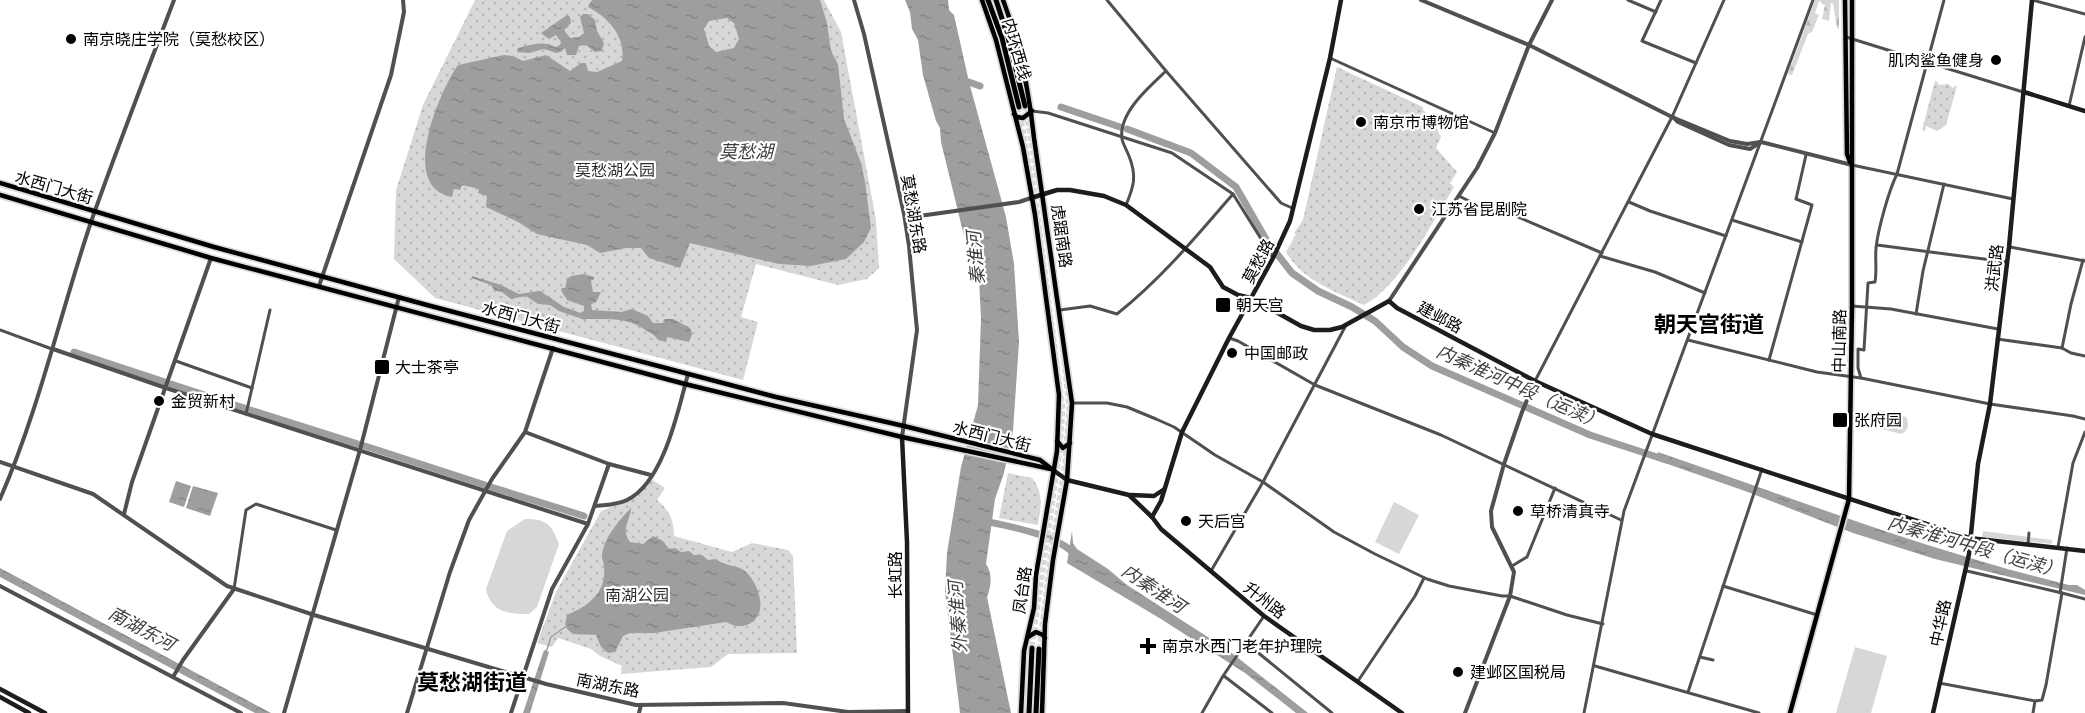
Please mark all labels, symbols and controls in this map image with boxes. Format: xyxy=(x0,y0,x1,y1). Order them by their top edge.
street label: 内环西线 xyxy=(999,15,1035,83)
place label: 南京晓庄学院（莫愁校区） xyxy=(83,29,275,49)
marker: 南京晓庄学院（莫愁校区） xyxy=(64,32,78,46)
place label: 肌肉鲨鱼健身 xyxy=(1888,50,1984,70)
marker: 肌肉鲨鱼健身 xyxy=(1989,53,2003,67)
place label: 南京市博物馆 xyxy=(1373,112,1469,132)
marker: 南京市博物馆 xyxy=(1354,115,1368,129)
water label: 莫愁湖 xyxy=(719,140,776,162)
park label: 莫愁湖公园 xyxy=(575,160,655,180)
street label: 水西门大街 xyxy=(13,166,95,208)
street label: 莫愁湖东路 xyxy=(897,173,931,255)
place label: 江苏省昆剧院 xyxy=(1431,199,1527,219)
marker: 江苏省昆剧院 xyxy=(1412,202,1426,216)
street label: 虎踞南路 xyxy=(1048,203,1076,269)
water label: 秦淮河 xyxy=(961,227,988,286)
street label: 莫愁路 xyxy=(1238,235,1278,287)
street label: 洪武路 xyxy=(1981,243,2007,293)
place label: 朝天宫 xyxy=(1236,295,1284,315)
marker: 朝天宫 xyxy=(1214,296,1232,314)
street label: 水西门大街 xyxy=(480,297,562,337)
street label: 建邺路 xyxy=(1414,297,1466,337)
street label: 中山南路 xyxy=(1828,309,1850,373)
district label: 朝天宫街道 xyxy=(1654,310,1764,337)
water label: 内秦淮河中段（运渎） xyxy=(1433,339,1607,433)
place label: 中国邮政 xyxy=(1244,343,1308,363)
marker: 中国邮政 xyxy=(1225,346,1239,360)
place label: 大士茶亭 xyxy=(395,357,459,377)
marker: 大士茶亭 xyxy=(373,358,391,376)
place label: 金贸新村 xyxy=(171,391,235,411)
marker: 金贸新村 xyxy=(152,394,166,408)
place label: 张府园 xyxy=(1854,410,1902,430)
marker: 张府园 xyxy=(1831,411,1849,429)
street label: 水西门大街 xyxy=(951,417,1033,455)
place label: 草桥清真寺 xyxy=(1530,501,1610,521)
marker: 草桥清真寺 xyxy=(1511,504,1525,518)
place label: 天后宫 xyxy=(1198,511,1246,531)
water label: 内秦淮河中段（运渎） xyxy=(1885,511,2065,581)
marker: 天后宫 xyxy=(1179,514,1193,528)
street label: 长虹路 xyxy=(885,551,905,599)
water label: 内秦淮河 xyxy=(1118,559,1192,619)
street label: 凤台路 xyxy=(1009,565,1035,615)
water label: 外秦淮河 xyxy=(943,577,970,654)
street label: 升州路 xyxy=(1240,577,1290,623)
park label: 南湖公园 xyxy=(605,585,669,605)
street label: 中华路 xyxy=(1925,597,1955,649)
water label: 南湖东河 xyxy=(105,601,182,656)
place label: 南京水西门老年护理院 xyxy=(1162,636,1322,656)
marker: 南京水西门老年护理院 xyxy=(1139,637,1157,655)
place label: 建邺区国税局 xyxy=(1470,662,1566,682)
marker: 建邺区国税局 xyxy=(1451,665,1465,679)
district label: 莫愁湖街道 xyxy=(417,668,527,695)
street label: 南湖东路 xyxy=(575,669,641,701)

